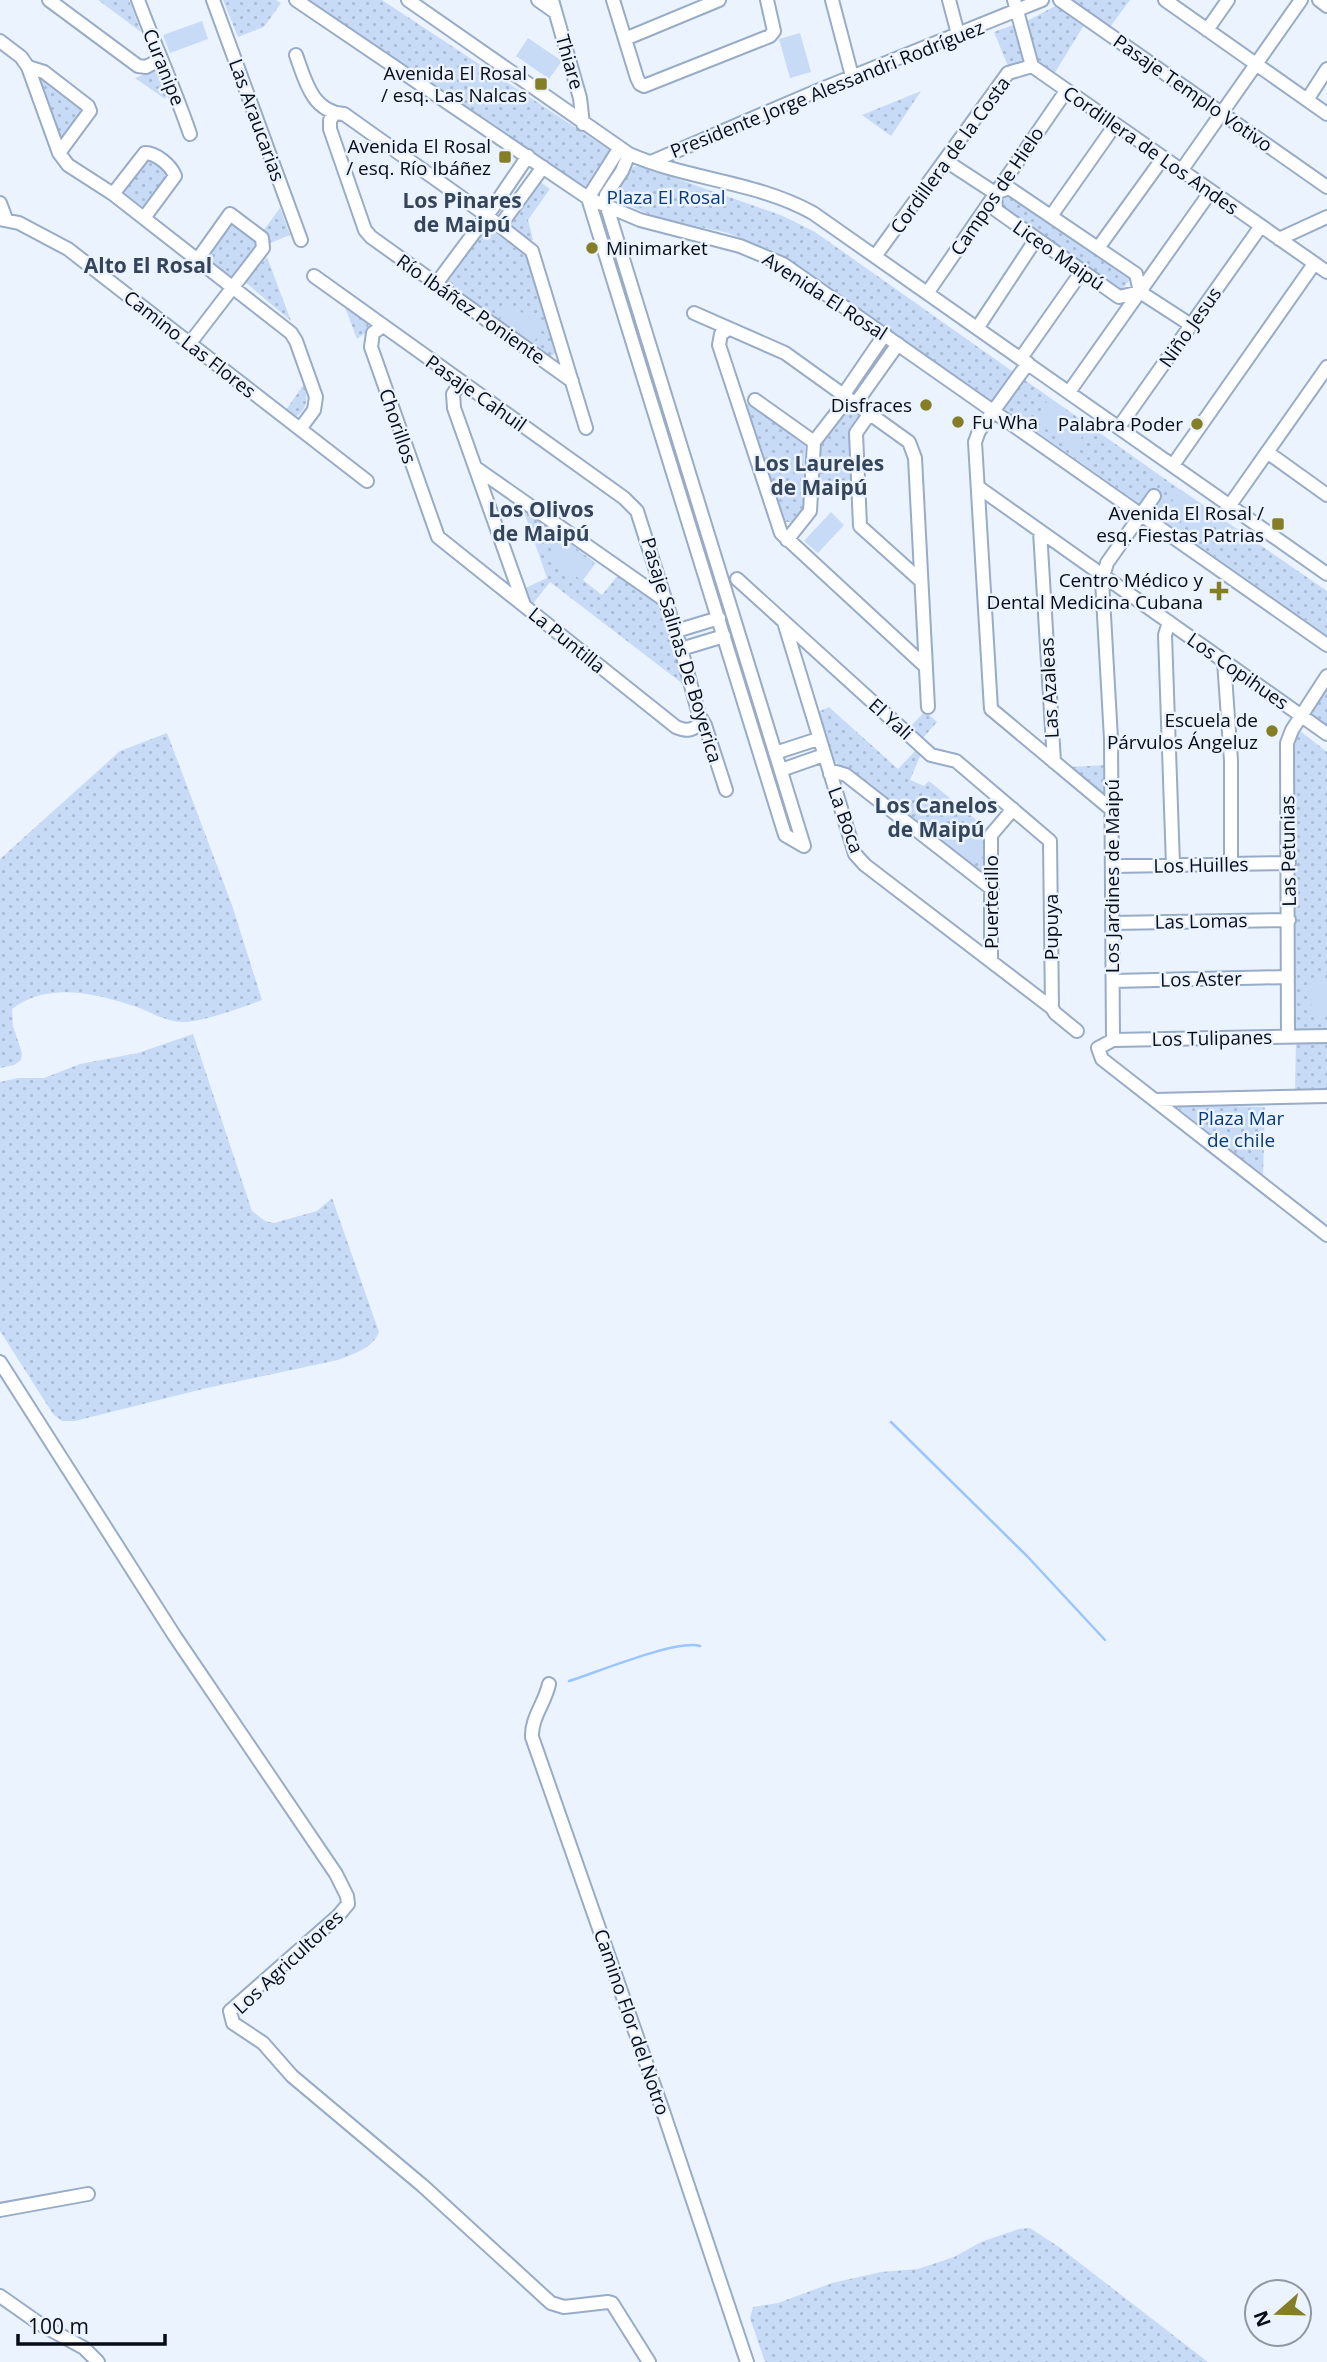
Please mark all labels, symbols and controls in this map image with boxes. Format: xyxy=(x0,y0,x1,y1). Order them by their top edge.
street label: Presidente Jorge Alessandri Rodríguez xyxy=(666,14,988,164)
street label: Curanipe xyxy=(137,25,191,109)
street label: Pasaje Templo Votivo xyxy=(1108,28,1278,158)
street label: Thiare xyxy=(550,32,590,92)
street label: Las Araucarias xyxy=(223,55,291,185)
place label: Avenida El Rosal / esq. Las Nalcas xyxy=(381,60,527,108)
street label: Cordillera de la Costa xyxy=(884,71,1016,239)
marker: Avenida El Rosal / esq. Las Nalcas xyxy=(533,76,549,92)
street label: Cordillera de Los Andes xyxy=(1058,80,1244,220)
street label: Campos de Hielo xyxy=(944,122,1050,260)
place label: Avenida El Rosal / esq. Río Ibáñez xyxy=(346,133,491,181)
marker: Avenida El Rosal / esq. Río Ibáñez xyxy=(497,149,513,165)
park label: Plaza El Rosal xyxy=(606,184,726,210)
district label: Los Pinares de Maipú xyxy=(402,186,522,238)
street label: Liceo Maipú xyxy=(1008,214,1110,296)
place label: Minimarket xyxy=(606,235,708,261)
marker: Minimarket xyxy=(584,240,600,256)
street label: Avenida El Rosal xyxy=(758,246,892,346)
street label: Río Ibáñez Poniente xyxy=(392,248,550,370)
district label: Alto El Rosal xyxy=(84,251,212,279)
street label: Niño Jesus xyxy=(1153,282,1227,372)
street label: Camino Las Flores xyxy=(119,284,261,404)
street label: Pasaje Cahuil xyxy=(420,349,532,437)
street label: Chorillos xyxy=(373,385,423,467)
place label: Disfraces xyxy=(831,392,912,418)
marker: Disfraces xyxy=(918,397,934,413)
place label: Fu Wha xyxy=(972,409,1038,435)
place label: Palabra Poder xyxy=(1058,411,1183,437)
marker: Fu Wha xyxy=(950,414,966,430)
marker: Palabra Poder xyxy=(1189,416,1205,432)
district label: Los Laureles de Maipú xyxy=(754,449,884,501)
district label: Los Olivos de Maipú xyxy=(488,495,594,547)
place label: Avenida El Rosal / esq. Fiestas Patrias xyxy=(1096,500,1264,548)
marker: Avenida El Rosal / esq. Fiestas Patrias xyxy=(1270,516,1286,532)
street label: Pasaje Salinas De Boyerica xyxy=(635,534,729,766)
place label: Centro Médico y Dental Medicina Cubana xyxy=(987,567,1203,615)
marker: Centro Médico y Dental Medicina Cubana xyxy=(1209,581,1229,601)
street label: La Puntilla xyxy=(523,601,611,679)
street label: Los Copihues xyxy=(1182,626,1294,716)
street label: Las Azaleas xyxy=(1033,637,1065,739)
street label: El Yali xyxy=(863,692,919,746)
place label: Escuela de Párvulos Ángeluz xyxy=(1107,707,1258,755)
marker: Escuela de Párvulos Ángeluz xyxy=(1264,723,1280,739)
street label: Los Jardines de Maipú xyxy=(1099,779,1125,973)
street label: La Boca xyxy=(822,783,870,857)
district label: Los Canelos de Maipú xyxy=(875,791,997,843)
street label: Las Petunias xyxy=(1274,795,1302,907)
street label: Los Huilles xyxy=(1153,851,1249,879)
street label: Puertecillo xyxy=(978,855,1004,949)
street label: Pupuya xyxy=(1038,894,1064,960)
street label: Las Lomas xyxy=(1154,907,1248,935)
street label: Los Aster xyxy=(1160,965,1242,993)
street label: Los Tulipanes xyxy=(1151,1024,1273,1052)
park label: Plaza Mar de chile xyxy=(1198,1105,1285,1153)
street label: Los Agricultores xyxy=(227,1904,349,2020)
street label: Camino Flor del Notro xyxy=(588,1925,676,2119)
north arrow xyxy=(1243,2278,1313,2348)
scale bar xyxy=(18,2302,164,2346)
text: N xyxy=(1247,2307,1277,2331)
text: 100 m xyxy=(28,2312,89,2340)

